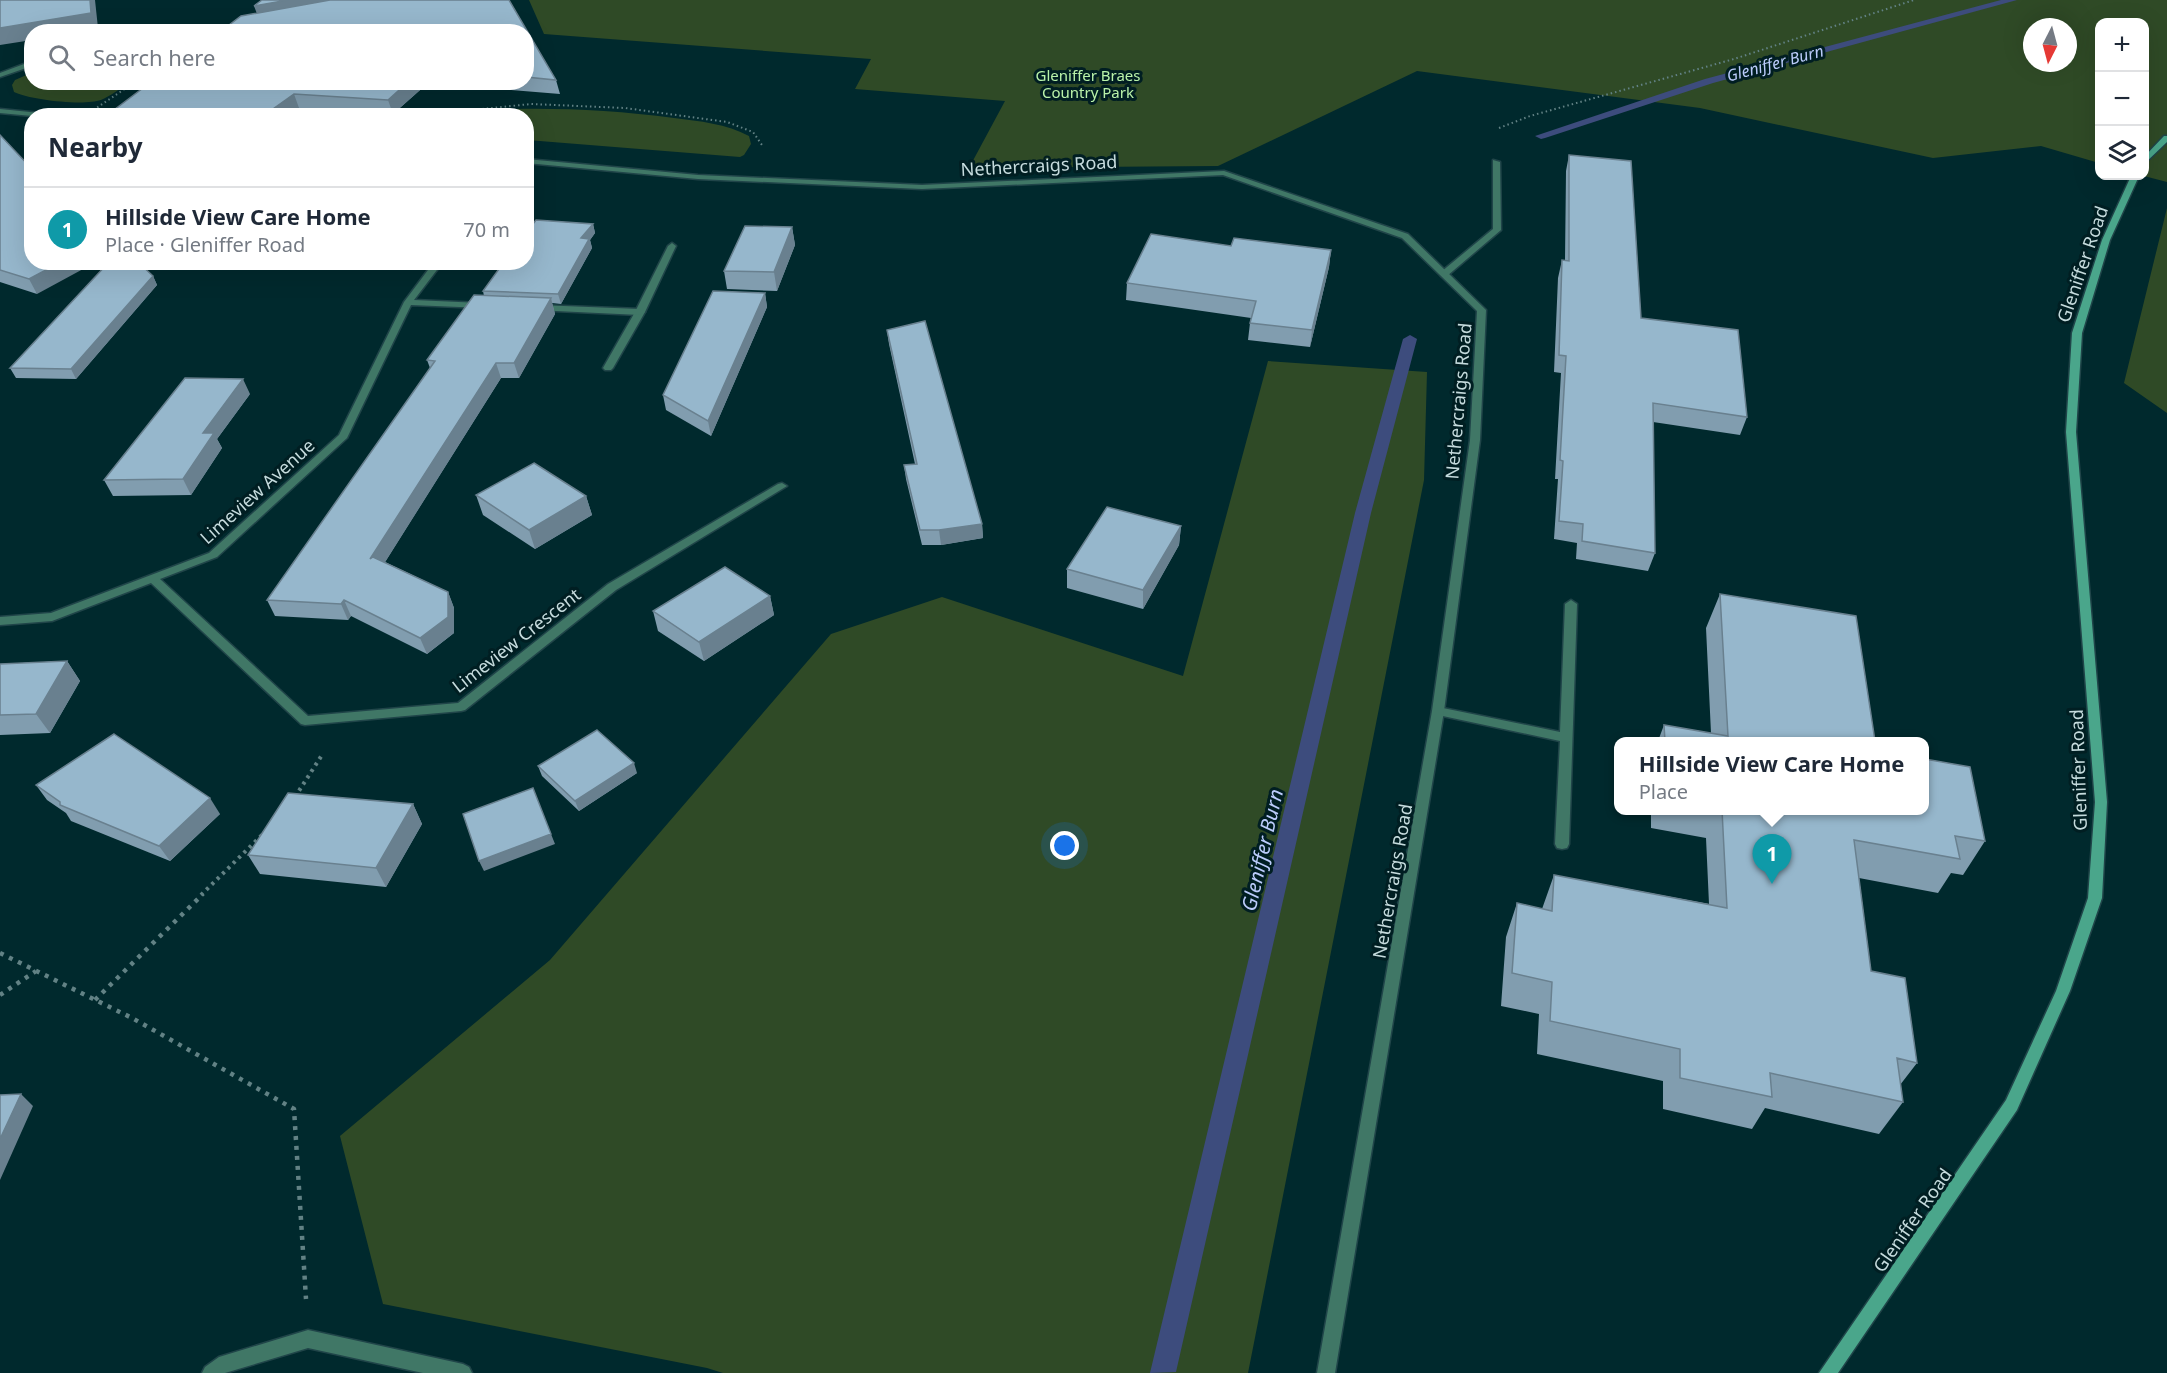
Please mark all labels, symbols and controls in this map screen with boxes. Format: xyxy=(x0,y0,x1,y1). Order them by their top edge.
north arrow xyxy=(2023,18,2077,72)
map controls xyxy=(2095,18,2149,180)
button: + xyxy=(2095,18,2149,72)
search box xyxy=(24,24,534,90)
water label: Gleniffer Burn xyxy=(1724,39,1826,87)
icon: search xyxy=(45,41,78,74)
text: Search here xyxy=(93,42,215,72)
park label: Gleniffer Braes Country Park xyxy=(1036,65,1140,102)
button: − xyxy=(2095,72,2149,126)
button: layers xyxy=(2095,126,2149,180)
text: Nearby xyxy=(48,129,143,165)
street label: Nethercraigs Road xyxy=(960,149,1118,181)
text: Hillside View Care Home xyxy=(105,201,371,231)
street label: Gleniffer Road xyxy=(2051,203,2113,325)
text: 1 xyxy=(62,216,73,243)
text: 70 m xyxy=(463,216,510,243)
text: Place · Gleniffer Road xyxy=(105,231,305,258)
street label: Nethercraigs Road xyxy=(1439,322,1477,480)
street label: Limeview Avenue xyxy=(195,433,319,549)
street label: Limeview Crescent xyxy=(447,582,586,698)
street label: Gleniffer Road xyxy=(2064,709,2092,831)
popup xyxy=(1614,737,1929,815)
text: Hillside View Care Home xyxy=(1639,748,1904,778)
text: Place xyxy=(1639,778,1688,805)
water label: Gleniffer Burn xyxy=(1235,786,1289,914)
street label: Nethercraigs Road xyxy=(1367,802,1417,960)
your location xyxy=(1050,831,1079,860)
pin: 1 xyxy=(1752,834,1792,884)
street label: Gleniffer Road xyxy=(1867,1163,1957,1277)

